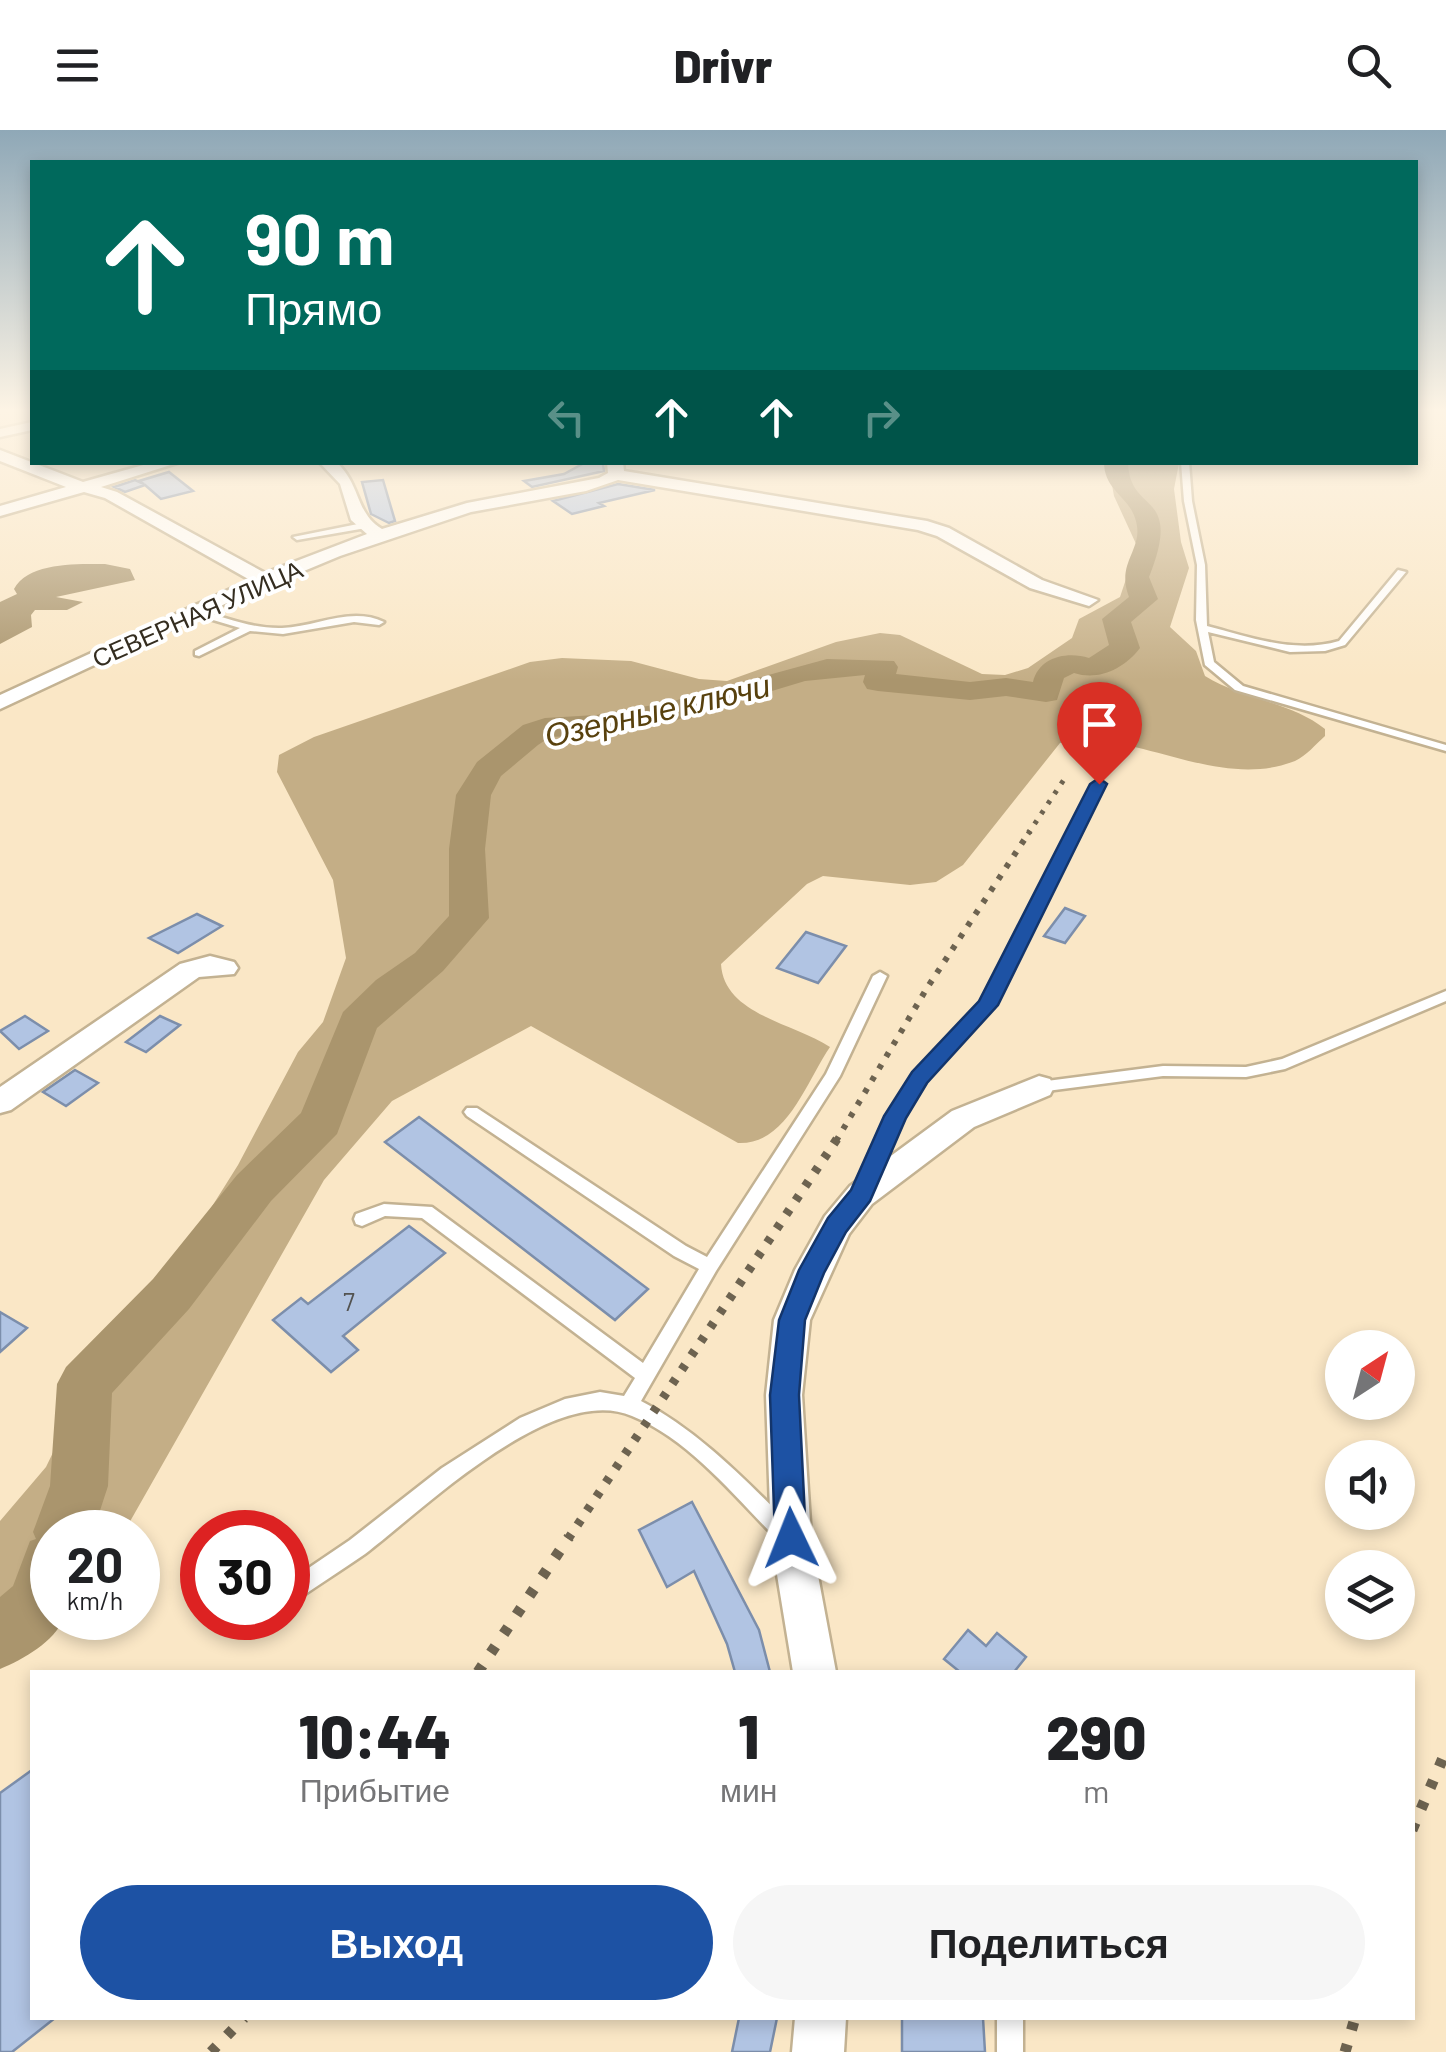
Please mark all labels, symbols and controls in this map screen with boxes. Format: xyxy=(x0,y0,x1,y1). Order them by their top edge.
icon: menu xyxy=(50,38,105,93)
text: Drivr xyxy=(674,38,772,92)
icon: search xyxy=(1341,38,1396,93)
text: 90 m xyxy=(245,195,395,279)
icon: ahead xyxy=(80,200,210,330)
text: Прямо xyxy=(245,280,382,334)
icon: left xyxy=(539,390,594,445)
icon: ahead xyxy=(644,390,699,445)
icon: ahead xyxy=(749,390,804,445)
icon: right xyxy=(854,390,909,445)
street label: СЕВЕРНАЯ УЛИЦА xyxy=(87,553,307,673)
water label: Озерные ключи xyxy=(541,665,774,754)
pin xyxy=(1057,682,1142,785)
icon: arrive xyxy=(1072,697,1127,752)
house number: 7 xyxy=(343,1286,355,1316)
north arrow xyxy=(1325,1330,1415,1420)
map controls xyxy=(1325,1330,1415,1640)
button: sound xyxy=(1325,1440,1415,1530)
position arrow xyxy=(739,1486,843,1590)
speed limit sign: 30 xyxy=(180,1510,310,1640)
text: 20 xyxy=(67,1533,123,1593)
button: layers xyxy=(1325,1550,1415,1640)
text: km/h xyxy=(67,1585,123,1615)
text: 10:44 xyxy=(299,1699,451,1771)
text: 1 xyxy=(738,1699,759,1771)
text: 290 xyxy=(1046,1700,1146,1772)
text: Прибытие xyxy=(300,1770,450,1808)
text: мин xyxy=(720,1770,777,1808)
text: m xyxy=(1083,1771,1109,1809)
button: Выход xyxy=(80,1885,713,2000)
button: Поделиться xyxy=(733,1885,1365,2000)

